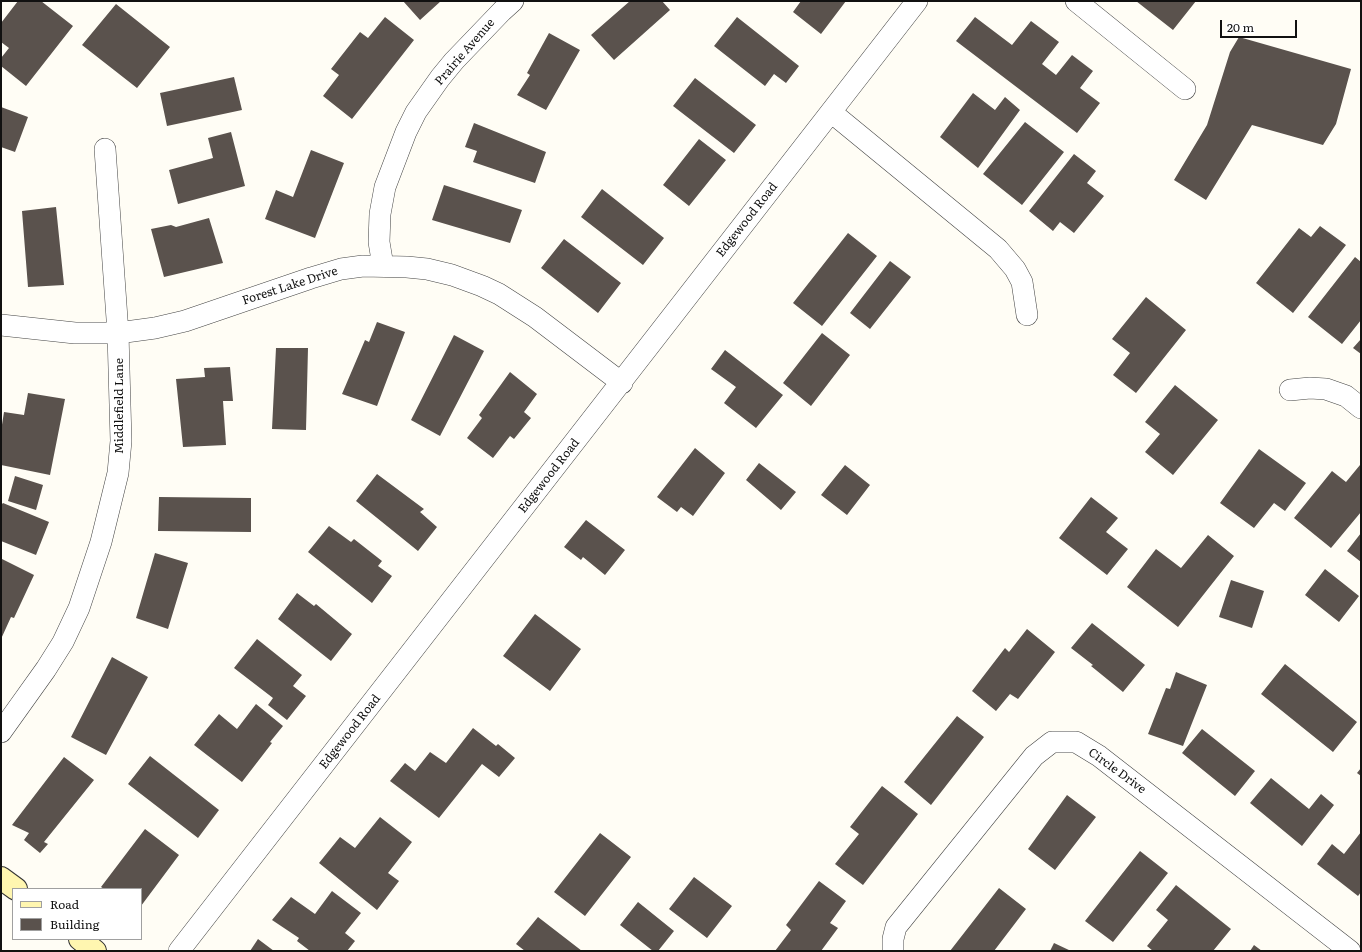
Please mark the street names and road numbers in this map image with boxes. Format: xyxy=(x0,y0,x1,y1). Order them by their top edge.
street label: Prairie Avenue xyxy=(432,16,498,88)
street label: Edgewood Road xyxy=(713,180,781,260)
street label: Forest Lake Drive xyxy=(240,264,340,308)
street label: Middlefield Lane xyxy=(112,358,126,454)
street label: Edgewood Road xyxy=(515,436,583,516)
street label: Edgewood Road xyxy=(316,692,384,772)
street label: Circle Drive xyxy=(1085,745,1149,797)

